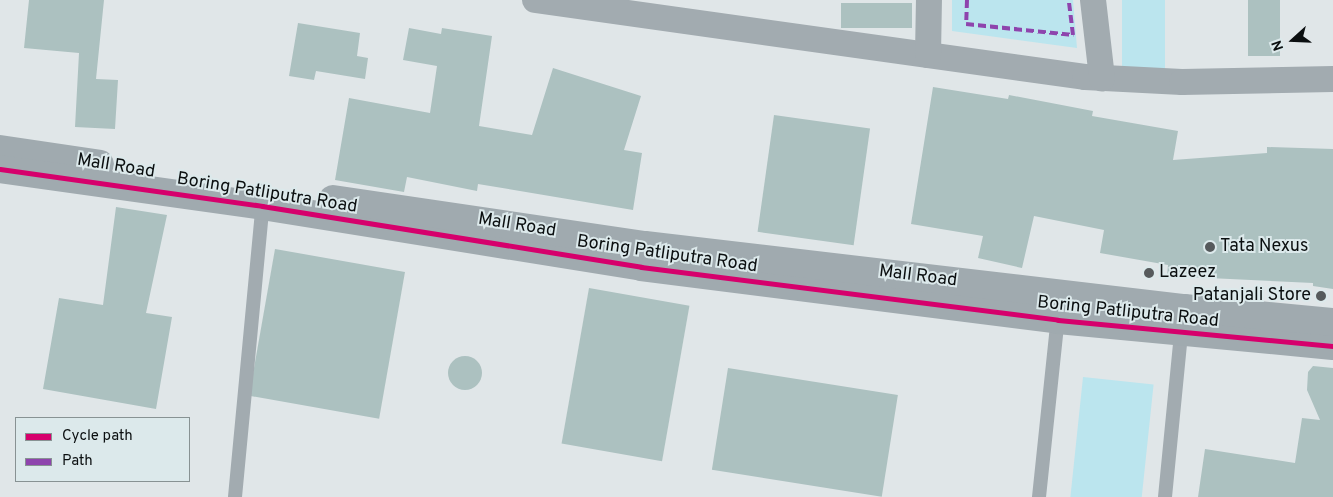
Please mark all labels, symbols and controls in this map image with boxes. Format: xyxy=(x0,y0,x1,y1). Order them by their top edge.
north arrow xyxy=(1268,15,1318,65)
text: N xyxy=(1269,38,1288,53)
street label: Mall Road xyxy=(75,150,157,184)
street label: Boring Patliputra Road xyxy=(175,169,359,219)
street label: Mall Road xyxy=(476,209,558,243)
street label: Boring Patliputra Road xyxy=(575,232,759,278)
place label: Tata Nexus xyxy=(1220,236,1308,258)
marker: Tata Nexus xyxy=(1204,241,1216,253)
street label: Mall Road xyxy=(878,261,958,293)
place label: Lazeez xyxy=(1159,262,1216,284)
marker: Lazeez xyxy=(1143,267,1155,279)
place label: Patanjali Store xyxy=(1193,285,1311,307)
marker: Patanjali Store xyxy=(1315,290,1327,302)
street label: Boring Patliputra Road xyxy=(1036,293,1220,333)
legend xyxy=(15,417,190,482)
text: Cycle path xyxy=(62,427,133,446)
text: Path xyxy=(62,452,93,471)

